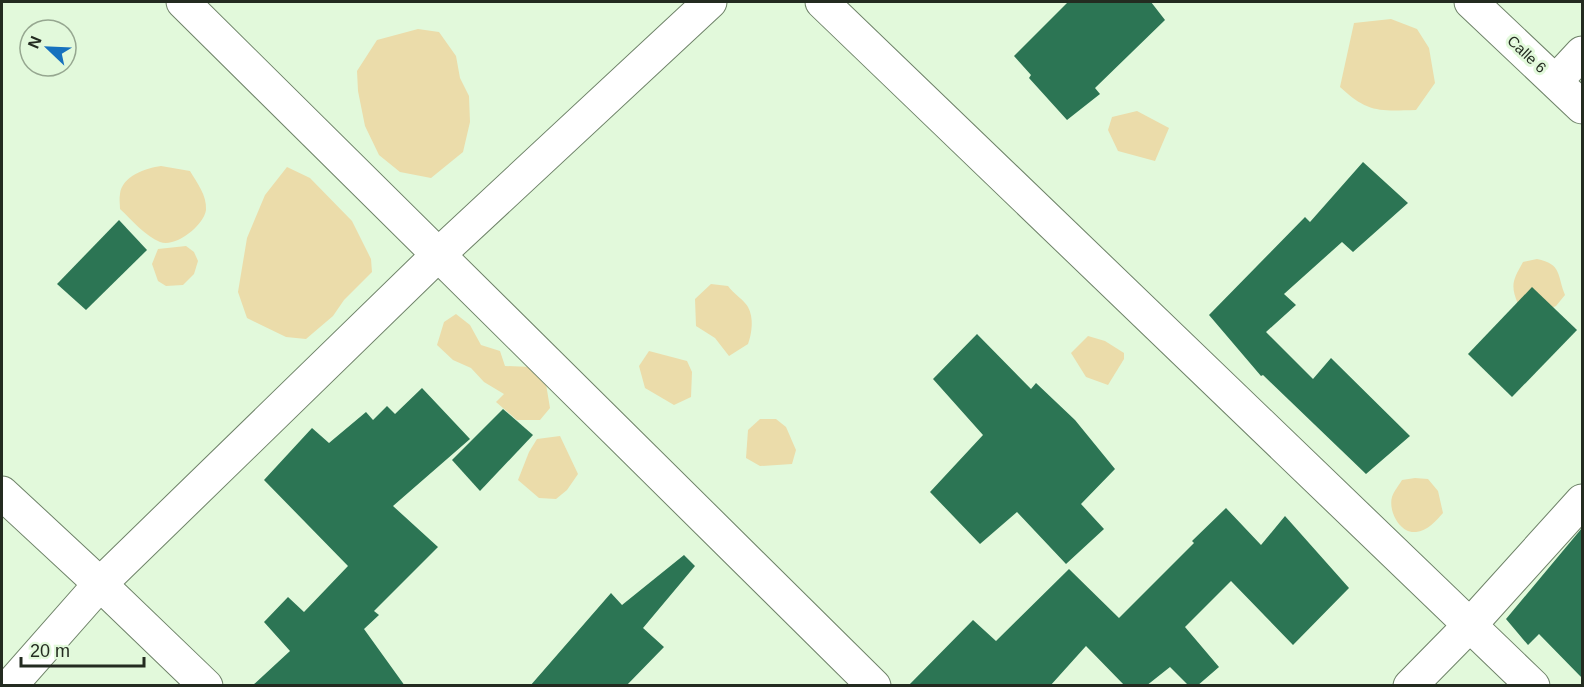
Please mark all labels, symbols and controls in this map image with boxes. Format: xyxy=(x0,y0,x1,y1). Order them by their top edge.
north arrow xyxy=(18,18,78,78)
street label: Calle 6 xyxy=(1504,32,1550,76)
text: N xyxy=(25,34,45,51)
scale bar xyxy=(21,630,144,668)
text: 20 m xyxy=(30,641,70,661)

